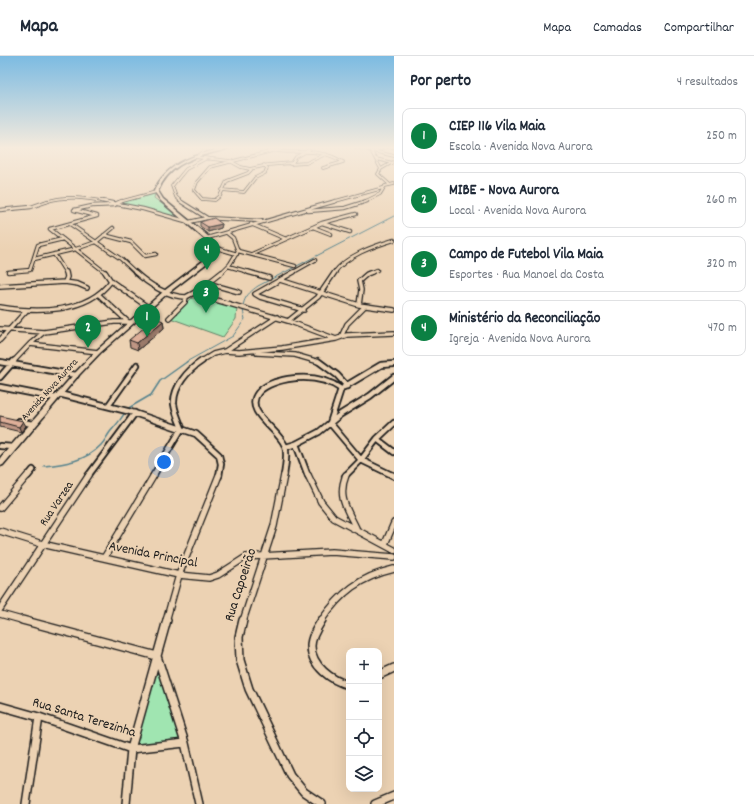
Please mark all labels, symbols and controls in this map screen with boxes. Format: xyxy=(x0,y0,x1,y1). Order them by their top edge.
text: Mapa xyxy=(20,14,58,41)
text: Mapa xyxy=(543,18,571,38)
text: Camadas xyxy=(593,18,642,38)
text: Compartilhar xyxy=(664,18,734,38)
text: Por perto xyxy=(410,70,471,94)
text: 4 resultados xyxy=(677,73,738,92)
text: CIEP 116 Vila Maia xyxy=(449,116,545,138)
text: 1 xyxy=(423,127,425,146)
text: 250 m xyxy=(706,127,737,146)
text: Escola · Avenida Nova Aurora xyxy=(449,138,592,157)
text: MIBE - Nova Aurora xyxy=(449,180,559,202)
text: 2 xyxy=(421,191,427,210)
text: 260 m xyxy=(706,191,737,210)
text: Local · Avenida Nova Aurora xyxy=(449,202,586,221)
pin: 4 xyxy=(194,237,220,270)
text: Campo de Futebol Vila Maia xyxy=(449,244,603,266)
text: 3 xyxy=(421,255,427,274)
text: 320 m xyxy=(707,255,737,274)
text: Esportes · Rua Manoel da Costa xyxy=(449,266,604,285)
pin: 3 xyxy=(193,280,219,313)
pin: 1 xyxy=(134,304,160,337)
text: Ministério da Reconciliação xyxy=(449,308,600,330)
pin: 2 xyxy=(75,315,101,348)
text: 4 xyxy=(421,319,427,338)
text: 470 m xyxy=(708,319,737,338)
text: Igreja · Avenida Nova Aurora xyxy=(449,330,590,349)
street label: Avenida Nova Aurora xyxy=(18,356,82,424)
your location xyxy=(154,452,174,472)
street label: Rua Varzea xyxy=(36,478,78,530)
street label: Avenida Principal xyxy=(107,537,200,574)
street label: Rua Capoeirão xyxy=(220,546,262,624)
map controls xyxy=(346,648,382,792)
button: + xyxy=(346,648,382,684)
button: − xyxy=(346,684,382,720)
street label: Rua Santa Terezinha xyxy=(30,693,139,743)
button: locate xyxy=(346,720,382,756)
button: layers xyxy=(346,756,382,792)

